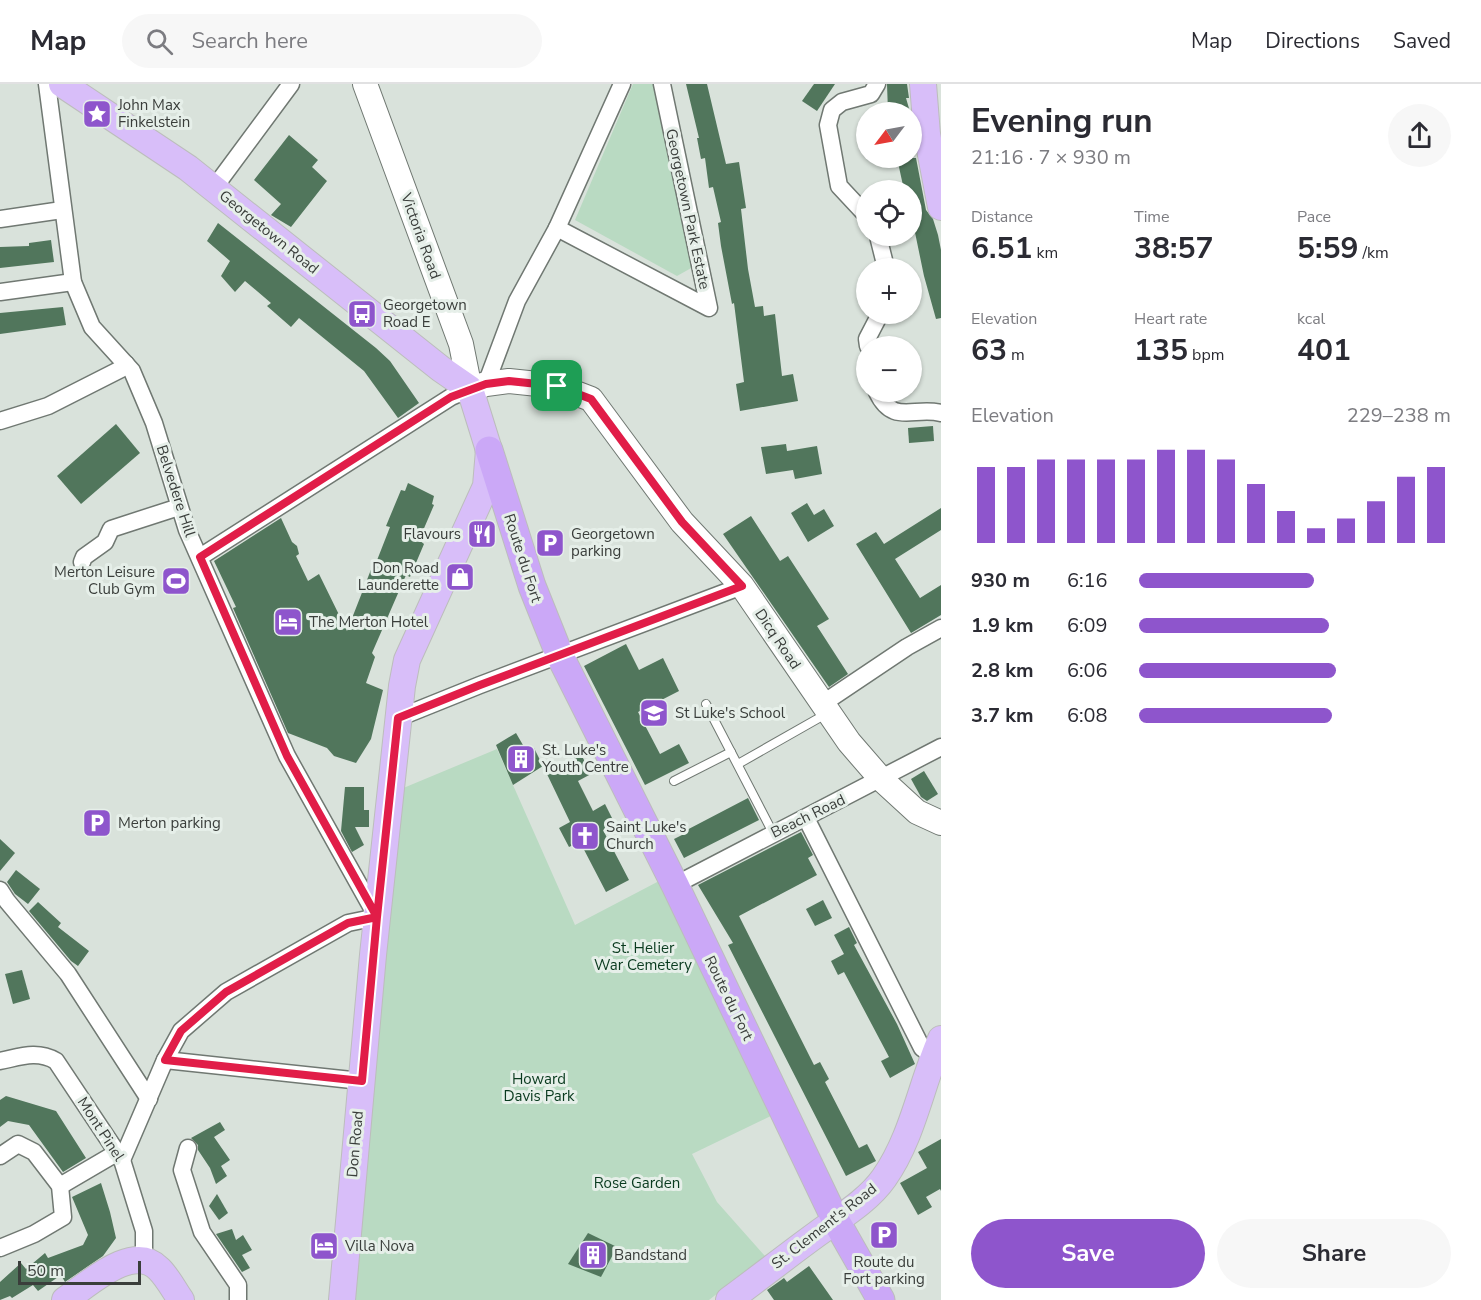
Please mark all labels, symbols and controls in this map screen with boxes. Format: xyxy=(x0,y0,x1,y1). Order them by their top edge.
search box xyxy=(122,14,542,68)
text: Map xyxy=(30,22,86,60)
icon: search xyxy=(143,25,176,58)
text: Search here xyxy=(191,26,308,56)
text: Map xyxy=(1191,27,1232,55)
text: Directions xyxy=(1265,27,1360,55)
text: Saved xyxy=(1393,27,1451,55)
place label: John Max Finkelstein xyxy=(117,95,190,132)
place icon: John Max Finkelstein xyxy=(81,98,113,130)
text: Evening run xyxy=(971,99,1153,144)
north arrow xyxy=(856,102,922,168)
map controls xyxy=(856,102,922,402)
button: share xyxy=(1388,104,1451,167)
street label: Georgetown Park Estate xyxy=(661,127,715,291)
text: 21:16 · 7 × 930 m xyxy=(971,144,1131,171)
button: locate xyxy=(856,180,922,246)
street label: Georgetown Road xyxy=(215,186,323,278)
street label: Victoria Road xyxy=(396,189,446,282)
text: Distance xyxy=(971,206,1033,228)
text: Time xyxy=(1134,206,1170,228)
text: Pace xyxy=(1297,206,1331,228)
text: 6.51 xyxy=(971,228,1032,269)
text: 38:57 xyxy=(1134,228,1213,269)
text: 5:59 xyxy=(1297,228,1358,269)
text: km xyxy=(1032,242,1058,264)
text: /km xyxy=(1358,242,1389,264)
button: + xyxy=(856,258,922,324)
place label: Georgetown Road E xyxy=(383,295,467,332)
bus stop icon: Georgetown Road E xyxy=(346,298,378,330)
text: Elevation xyxy=(971,308,1037,330)
text: Heart rate xyxy=(1134,308,1207,330)
text: kcal xyxy=(1297,308,1325,330)
text: 63 xyxy=(971,330,1007,371)
text: 135 xyxy=(1134,330,1188,371)
text: 401 xyxy=(1297,330,1351,371)
button: − xyxy=(856,336,922,402)
text: m xyxy=(1007,344,1025,366)
text: bpm xyxy=(1188,344,1224,366)
pin xyxy=(531,360,582,411)
icon: arrive xyxy=(540,369,573,402)
text: Elevation xyxy=(971,402,1054,429)
text: 229–238 m xyxy=(1347,402,1451,429)
street label: Belvedere Hill xyxy=(152,442,200,540)
street label: Route du Fort xyxy=(499,511,547,606)
restaurant icon: Flavours xyxy=(466,518,498,550)
place label: Flavours xyxy=(404,524,461,544)
place label: Georgetown parking xyxy=(571,524,655,561)
parking icon: Georgetown parking xyxy=(534,527,566,559)
place label: Don Road Launderette xyxy=(358,558,439,595)
shop icon: Don Road Launderette xyxy=(444,561,476,593)
place label: Merton Leisure Club Gym xyxy=(54,562,155,599)
sports icon: Merton Leisure Club Gym xyxy=(160,565,192,597)
text: 930 m xyxy=(971,567,1030,594)
text: 6:16 xyxy=(1067,567,1108,594)
street label: Dicq Road xyxy=(750,605,806,673)
hotel icon: The Merton Hotel xyxy=(272,606,304,638)
place label: The Merton Hotel xyxy=(309,612,429,632)
text: 1.9 km xyxy=(971,612,1034,639)
text: 6:09 xyxy=(1067,612,1108,639)
text: 2.8 km xyxy=(971,657,1034,684)
text: 6:06 xyxy=(1067,657,1108,684)
school or university icon: St Luke's School xyxy=(638,697,670,729)
text: 3.7 km xyxy=(971,702,1034,729)
text: 6:08 xyxy=(1067,702,1108,729)
place label: St Luke's School xyxy=(675,703,786,723)
place label: St. Luke's Youth Centre xyxy=(541,740,629,777)
building icon: St. Luke's Youth Centre xyxy=(505,743,537,775)
street label: Beach Road xyxy=(768,789,848,843)
parking icon: Merton parking xyxy=(81,807,113,839)
place label: Merton parking xyxy=(118,813,221,833)
place label: Saint Luke's Church xyxy=(606,817,687,854)
church icon: Saint Luke's Church xyxy=(569,820,601,852)
park label: St. Helier War Cemetery xyxy=(594,938,692,975)
street label: Route du Fort xyxy=(700,952,758,1044)
park label: Howard Davis Park xyxy=(503,1069,575,1106)
street label: Mont Pinel xyxy=(73,1093,129,1165)
street label: Don Road xyxy=(342,1110,368,1178)
park label: Rose Garden xyxy=(594,1173,680,1193)
street label: St. Clement's Road xyxy=(767,1179,881,1273)
parking icon: Route du Fort parking xyxy=(868,1219,900,1251)
button: Save xyxy=(971,1219,1205,1288)
button: Share xyxy=(1217,1219,1451,1288)
hotel icon: Villa Nova xyxy=(308,1230,340,1262)
place label: Villa Nova xyxy=(344,1236,414,1256)
building icon: Bandstand xyxy=(577,1239,609,1271)
place label: Bandstand xyxy=(614,1245,687,1265)
place label: Route du Fort parking xyxy=(843,1252,925,1289)
scale bar xyxy=(18,1258,141,1286)
text: 50 m xyxy=(27,1260,64,1282)

